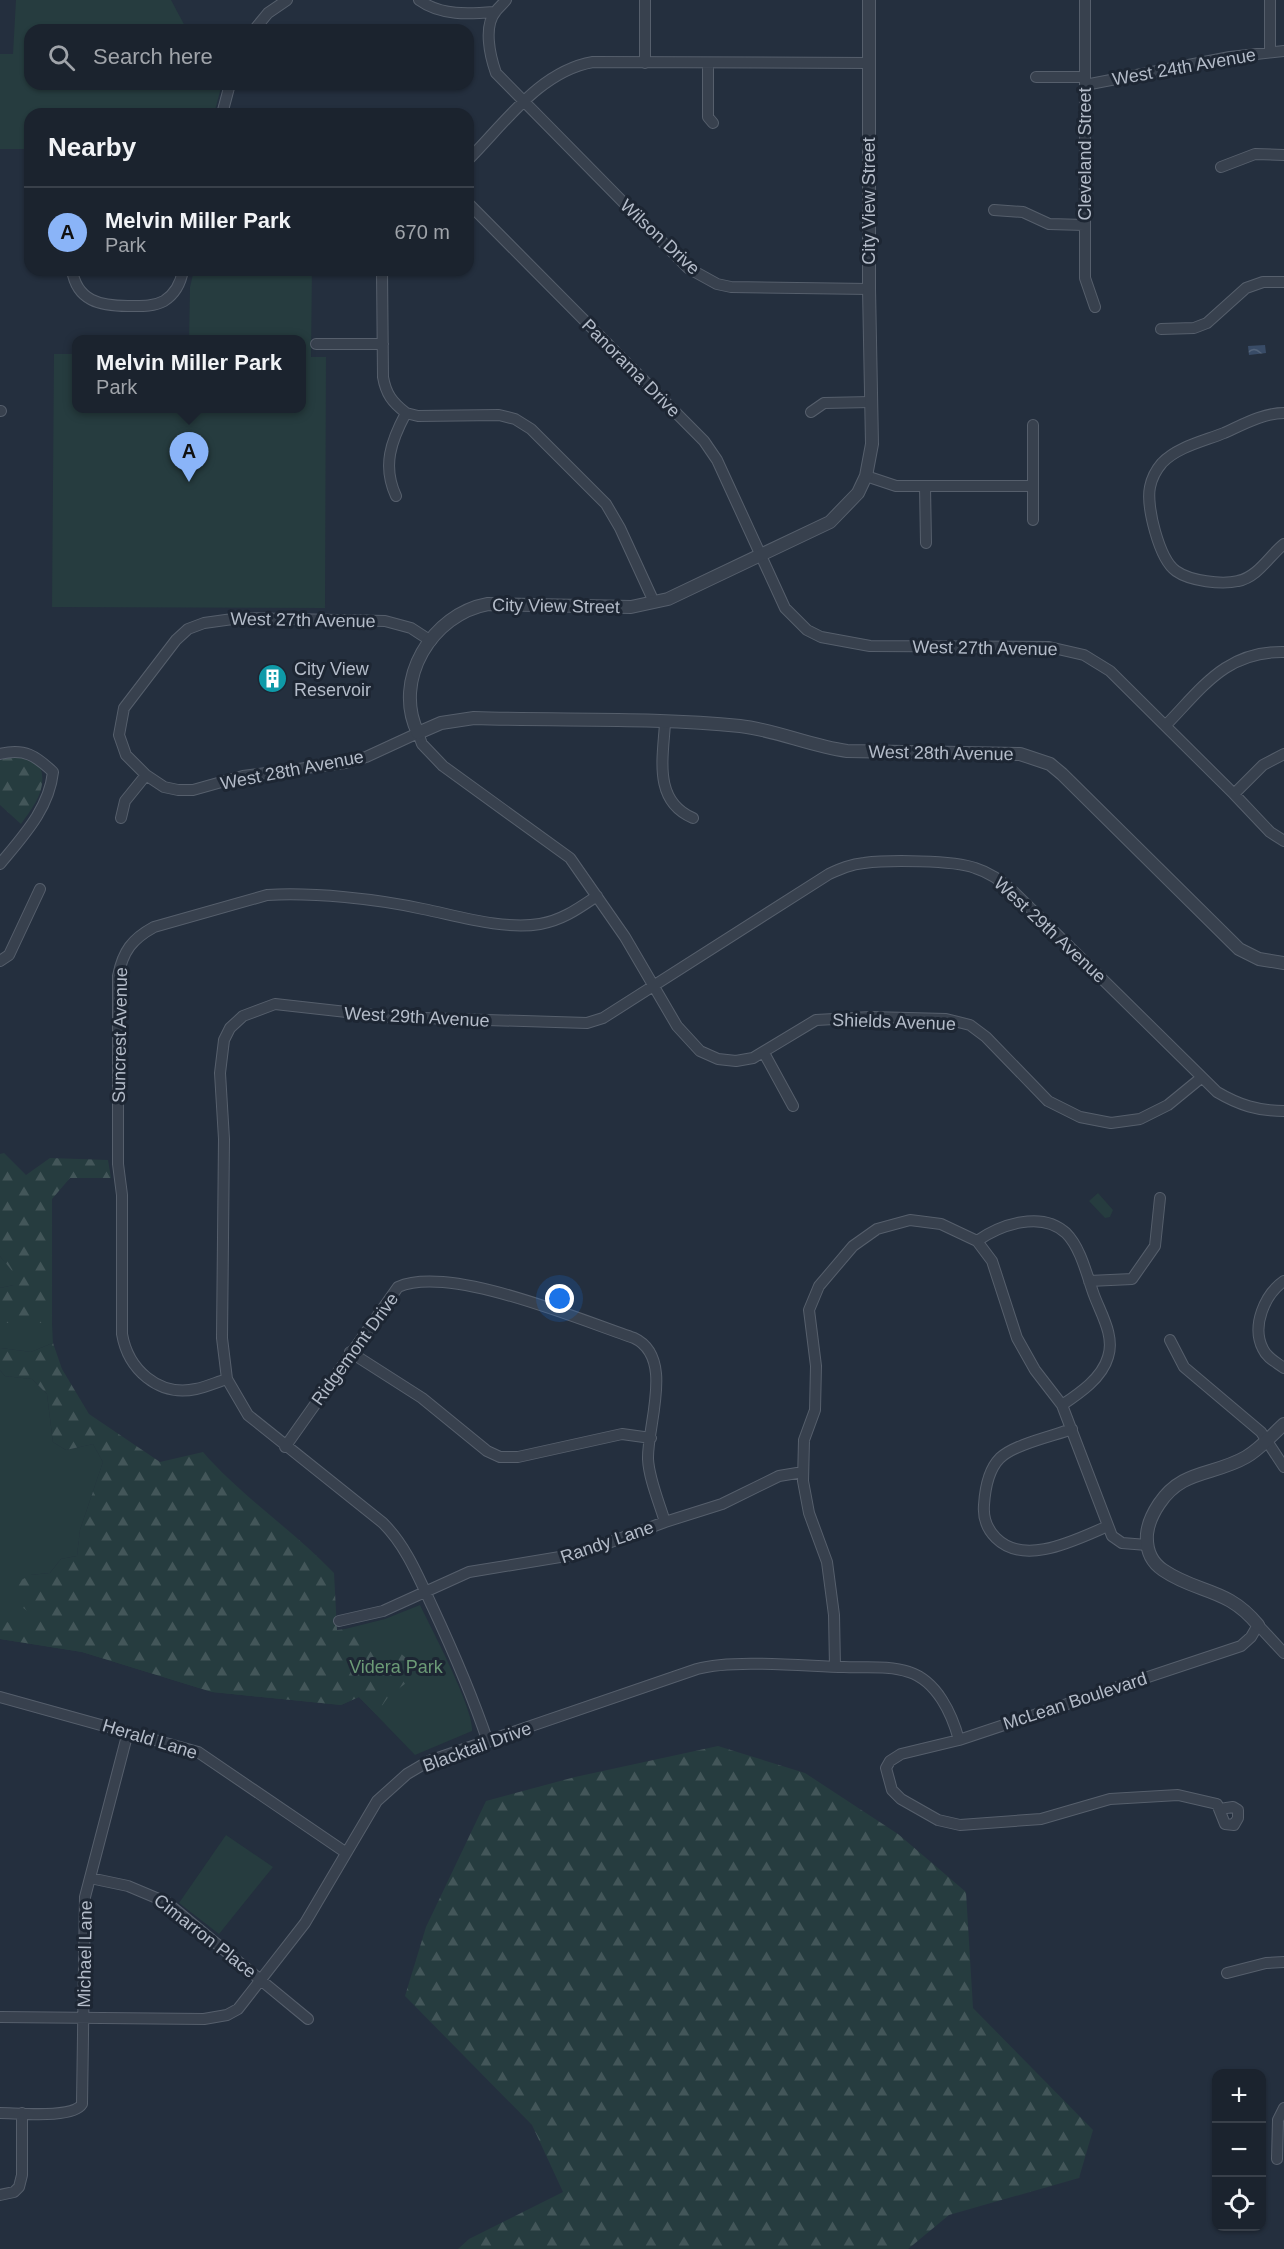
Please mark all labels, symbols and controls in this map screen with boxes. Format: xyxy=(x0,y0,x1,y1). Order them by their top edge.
search box xyxy=(24,24,474,90)
icon: search xyxy=(45,41,78,74)
text: Search here xyxy=(93,44,213,69)
street label: West 24th Avenue xyxy=(1111,45,1257,89)
street label: Cleveland Street xyxy=(1075,87,1095,221)
text: Nearby xyxy=(48,132,136,162)
street label: City View Street xyxy=(859,137,879,265)
street label: Wilson Drive xyxy=(616,195,704,279)
text: Melvin Miller Park xyxy=(105,208,291,233)
text: A xyxy=(60,221,75,243)
text: 670 m xyxy=(394,221,450,243)
text: Park xyxy=(105,234,146,256)
street label: Panorama Drive xyxy=(578,315,684,421)
popup xyxy=(72,335,306,413)
text: Melvin Miller Park xyxy=(96,350,282,375)
text: Park xyxy=(96,376,137,398)
pin: A xyxy=(170,432,208,482)
street label: City View Street xyxy=(492,595,620,617)
street label: West 27th Avenue xyxy=(230,609,376,631)
street label: West 27th Avenue xyxy=(912,637,1058,659)
place label: City View Reservoir xyxy=(294,659,371,700)
building icon: City View Reservoir xyxy=(257,663,289,695)
street label: West 28th Avenue xyxy=(868,742,1014,764)
street label: West 28th Avenue xyxy=(219,746,365,794)
street label: West 29th Avenue xyxy=(990,873,1110,987)
street label: Suncrest Avenue xyxy=(109,967,131,1103)
street label: West 29th Avenue xyxy=(344,1003,490,1031)
street label: Shields Avenue xyxy=(832,1010,956,1034)
your location xyxy=(545,1284,574,1313)
street label: Ridgemont Drive xyxy=(308,1289,402,1409)
street label: Randy Lane xyxy=(558,1517,656,1567)
park label: Videra Park xyxy=(349,1657,444,1677)
street label: McLean Boulevard xyxy=(1001,1668,1149,1734)
street label: Herald Lane xyxy=(100,1715,200,1763)
street label: Blacktail Drive xyxy=(420,1718,534,1776)
street label: Cimarron Place xyxy=(150,1890,260,1982)
street label: Michael Lane xyxy=(74,1900,96,2008)
map controls xyxy=(1212,2069,1266,2231)
button: + xyxy=(1212,2069,1266,2123)
button: − xyxy=(1212,2123,1266,2177)
button: locate xyxy=(1212,2177,1266,2231)

